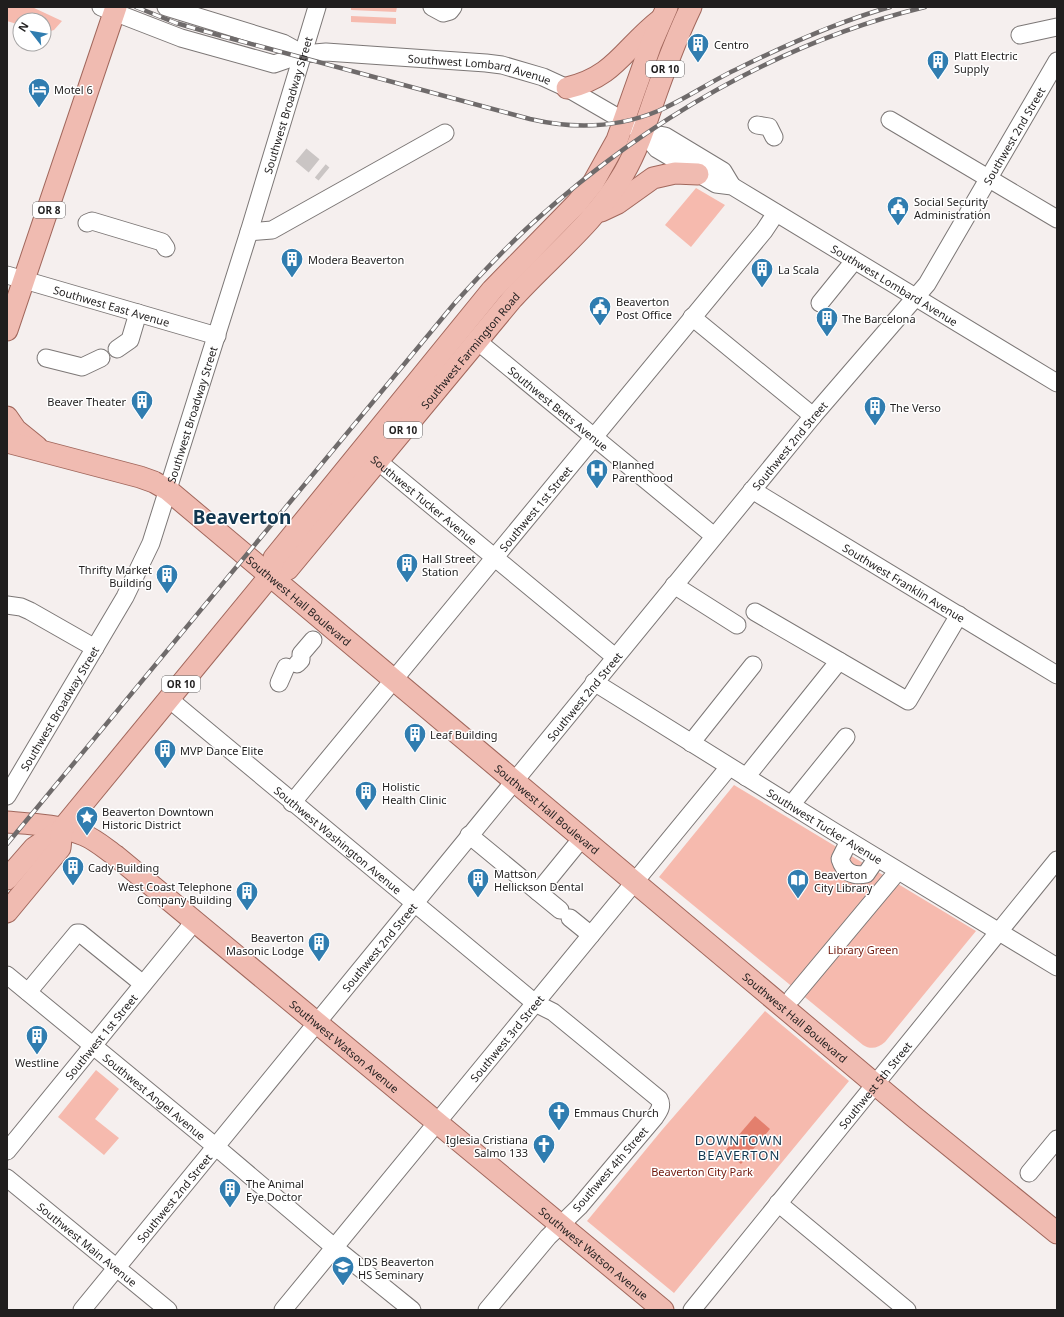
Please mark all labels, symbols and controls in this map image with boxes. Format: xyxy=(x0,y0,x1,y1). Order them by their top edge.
north arrow xyxy=(12,12,52,52)
text: N xyxy=(14,19,32,34)
building icon: Centro xyxy=(685,31,711,64)
street label: Southwest Broadway Street xyxy=(260,35,315,175)
place label: Centro xyxy=(714,37,749,52)
building icon: Platt Electric Supply xyxy=(925,48,951,81)
place label: Platt Electric Supply xyxy=(954,48,1018,76)
street label: Southwest Lombard Avenue xyxy=(407,50,554,87)
road number: OR 10 xyxy=(646,61,684,77)
hotel icon: Motel 6 xyxy=(26,76,52,109)
place label: Motel 6 xyxy=(54,82,93,97)
street label: Southwest 2nd Street xyxy=(979,84,1048,187)
public building icon: Social Security Administration xyxy=(885,194,911,227)
place label: Social Security Administration xyxy=(914,194,991,222)
road number: OR 8 xyxy=(33,202,65,218)
street label: Southwest Lombard Avenue xyxy=(829,240,961,329)
building icon: Modera Beaverton xyxy=(279,246,305,279)
place label: Modera Beaverton xyxy=(308,252,404,267)
building icon: La Scala xyxy=(749,256,775,289)
place label: La Scala xyxy=(778,262,819,277)
street label: Southwest East Avenue xyxy=(52,281,172,329)
street label: Southwest Farmington Road xyxy=(417,289,522,412)
public building icon: Beaverton Post Office xyxy=(587,294,613,327)
place label: Beaverton Post Office xyxy=(616,294,672,322)
building icon: The Barcelona xyxy=(814,305,840,338)
place label: The Barcelona xyxy=(842,311,916,326)
street label: Southwest Broadway Street xyxy=(163,344,220,485)
street label: Southwest Betts Avenue xyxy=(505,362,612,454)
building icon: Beaver Theater xyxy=(129,388,155,421)
place label: Beaver Theater xyxy=(47,394,126,409)
building icon: The Verso xyxy=(862,394,888,427)
street label: Southwest 2nd Street xyxy=(748,398,830,493)
place label: The Verso xyxy=(890,400,941,415)
road number: OR 10 xyxy=(384,422,422,438)
street label: Southwest Tucker Avenue xyxy=(368,451,480,548)
hospital icon: Planned Parenthood xyxy=(584,457,610,490)
place label: Planned Parenthood xyxy=(612,457,673,485)
street label: Southwest 1st Street xyxy=(495,462,575,554)
district label: Beaverton xyxy=(193,504,291,530)
street label: Southwest Franklin Avenue xyxy=(840,540,968,625)
building icon: Hall Street Station xyxy=(394,551,420,584)
place label: Hall Street Station xyxy=(422,551,476,579)
street label: Southwest Hall Boulevard xyxy=(244,552,355,649)
place label: Thrifty Market Building xyxy=(79,562,152,590)
building icon: Thrifty Market Building xyxy=(154,562,180,595)
street label: Southwest Broadway Street xyxy=(16,643,102,773)
street label: Southwest 2nd Street xyxy=(543,648,625,744)
road number: OR 10 xyxy=(162,676,200,692)
building icon: Leaf Building xyxy=(402,721,428,754)
place label: Leaf Building xyxy=(430,727,498,742)
building icon: MVP Dance Elite xyxy=(152,737,178,770)
place label: MVP Dance Elite xyxy=(180,743,263,758)
street label: Southwest Hall Boulevard xyxy=(492,760,603,857)
building icon: Holistic Health Clinic xyxy=(353,779,379,812)
place label: Holistic Health Clinic xyxy=(382,779,447,807)
street label: Southwest Washington Avenue xyxy=(272,782,405,897)
street label: Southwest Tucker Avenue xyxy=(764,784,886,867)
place icon: Beaverton Downtown Historic District xyxy=(74,804,100,837)
place label: Beaverton Downtown Historic District xyxy=(102,804,214,832)
building icon: Cady Building xyxy=(60,854,86,887)
place label: Cady Building xyxy=(88,860,159,875)
building icon: Mattson Hellickson Dental xyxy=(465,866,491,899)
place label: Mattson Hellickson Dental xyxy=(494,866,584,894)
library icon: Beaverton City Library xyxy=(785,867,811,900)
place label: Beaverton City Library xyxy=(814,867,873,895)
place label: West Coast Telephone Company Building xyxy=(118,879,232,907)
building icon: West Coast Telephone Company Building xyxy=(234,879,260,912)
street label: Southwest 2nd Street xyxy=(338,899,420,995)
place label: Beaverton Masonic Lodge xyxy=(226,930,304,958)
building icon: Beaverton Masonic Lodge xyxy=(306,930,332,963)
park label: Library Green xyxy=(828,942,898,957)
street label: Southwest Hall Boulevard xyxy=(740,969,851,1066)
street label: Southwest 1st Street xyxy=(61,990,140,1082)
street label: Southwest 3rd Street xyxy=(466,991,547,1085)
street label: Southwest Watson Avenue xyxy=(287,996,403,1096)
building icon: Westline xyxy=(24,1023,50,1056)
street label: Southwest 5th Street xyxy=(835,1038,915,1131)
street label: Southwest Angel Avenue xyxy=(100,1050,209,1143)
place label: Westline xyxy=(15,1055,59,1070)
church icon: Emmaus Church xyxy=(546,1099,572,1132)
place label: Emmaus Church xyxy=(574,1105,659,1120)
street label: Southwest 4th Street xyxy=(569,1123,651,1215)
district label: DOWNTOWN BEAVERTON xyxy=(695,1131,783,1164)
place label: Iglesia Cristiana Salmo 133 xyxy=(446,1132,528,1160)
church icon: Iglesia Cristiana Salmo 133 xyxy=(531,1132,557,1165)
street label: Southwest 2nd Street xyxy=(133,1150,215,1245)
park label: Beaverton City Park xyxy=(651,1164,753,1179)
building icon: The Animal Eye Doctor xyxy=(217,1176,243,1209)
place label: The Animal Eye Doctor xyxy=(246,1176,304,1204)
street label: Southwest Main Avenue xyxy=(34,1199,140,1289)
street label: Southwest Watson Avenue xyxy=(536,1203,652,1303)
school or university icon: LDS Beaverton HS Seminary xyxy=(330,1254,356,1287)
place label: LDS Beaverton HS Seminary xyxy=(358,1254,434,1282)

